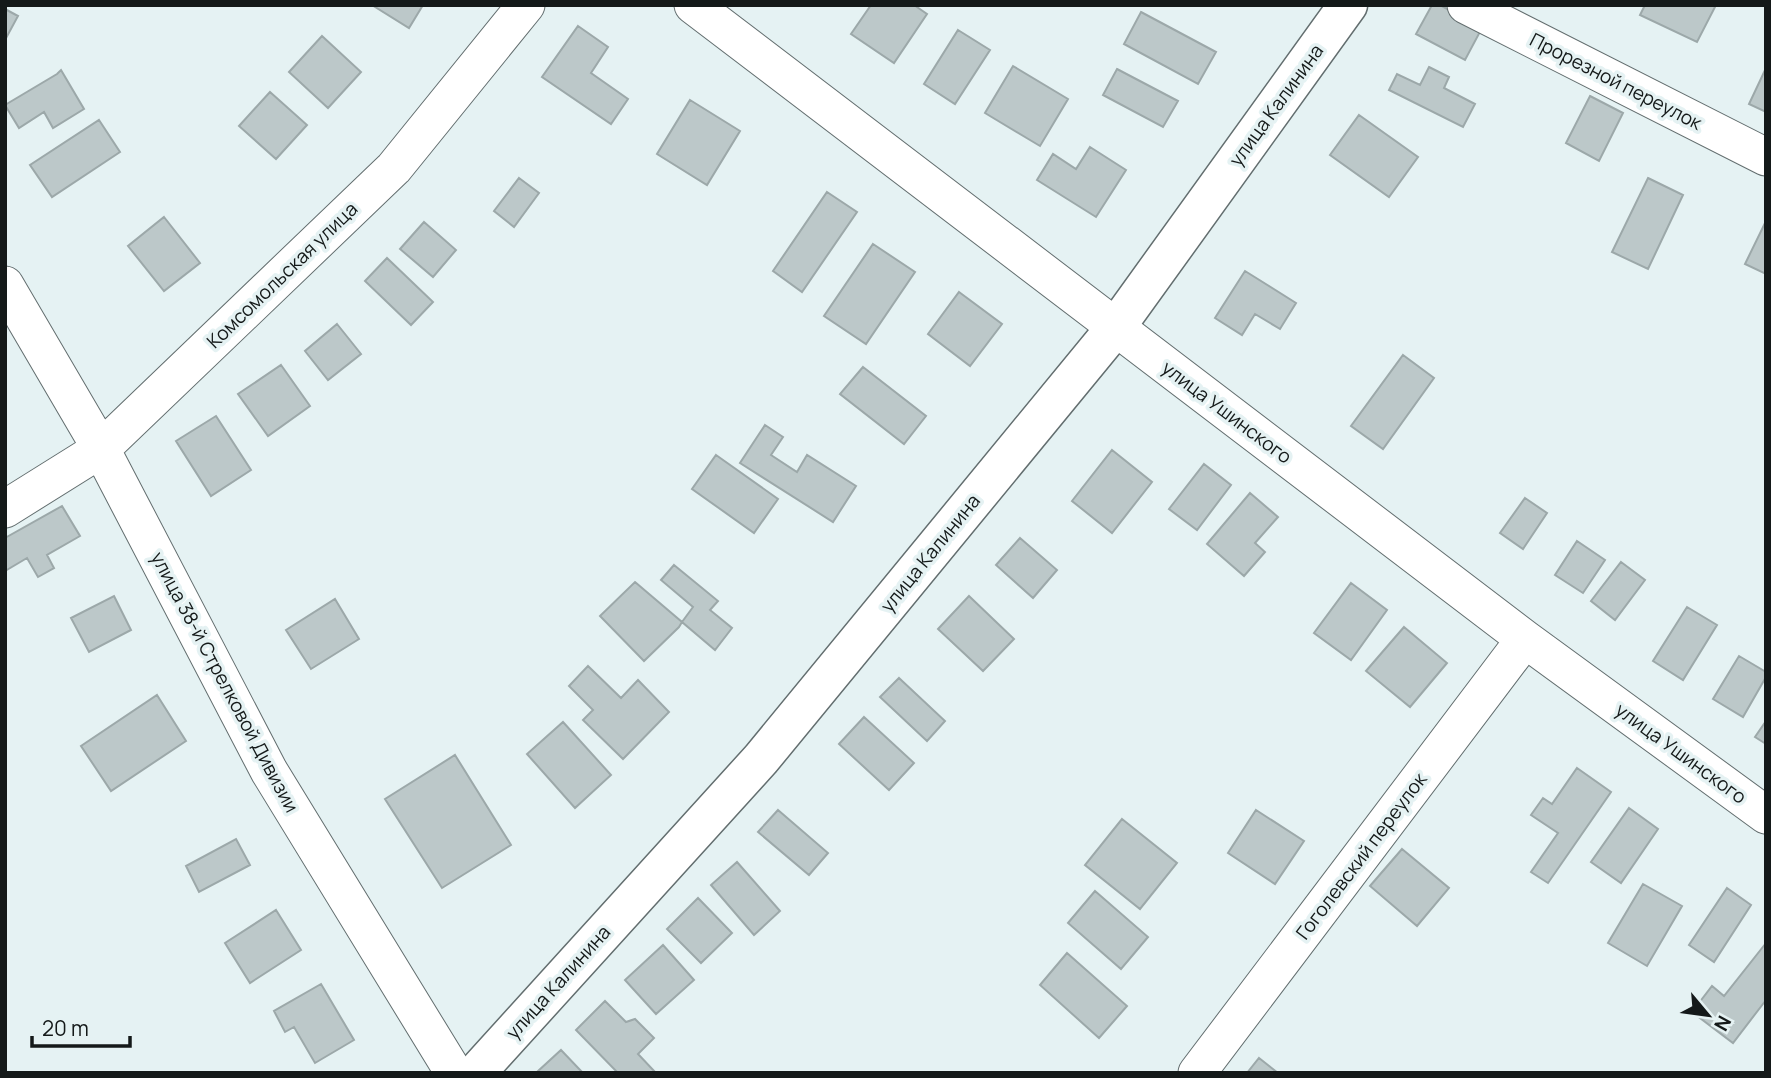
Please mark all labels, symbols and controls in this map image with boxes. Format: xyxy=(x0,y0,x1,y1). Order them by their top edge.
street label: Прорезной переулок xyxy=(1526,26,1707,136)
street label: улица Калинина xyxy=(1223,39,1329,171)
street label: Комсомольская улица xyxy=(201,196,363,354)
street label: улица Ушинского xyxy=(1157,355,1297,469)
street label: улица Калинина xyxy=(874,489,986,617)
street label: улица 38-й Стрелковой Дивизии xyxy=(145,547,305,817)
street label: улица Ушинского xyxy=(1610,697,1752,809)
street label: Гоголевский переулок xyxy=(1290,767,1433,945)
street label: улица Калинина xyxy=(500,919,616,1045)
north arrow xyxy=(1673,980,1743,1050)
scale bar xyxy=(32,1004,130,1048)
text: N xyxy=(1708,1011,1738,1036)
text: 20 m xyxy=(42,1014,89,1042)

